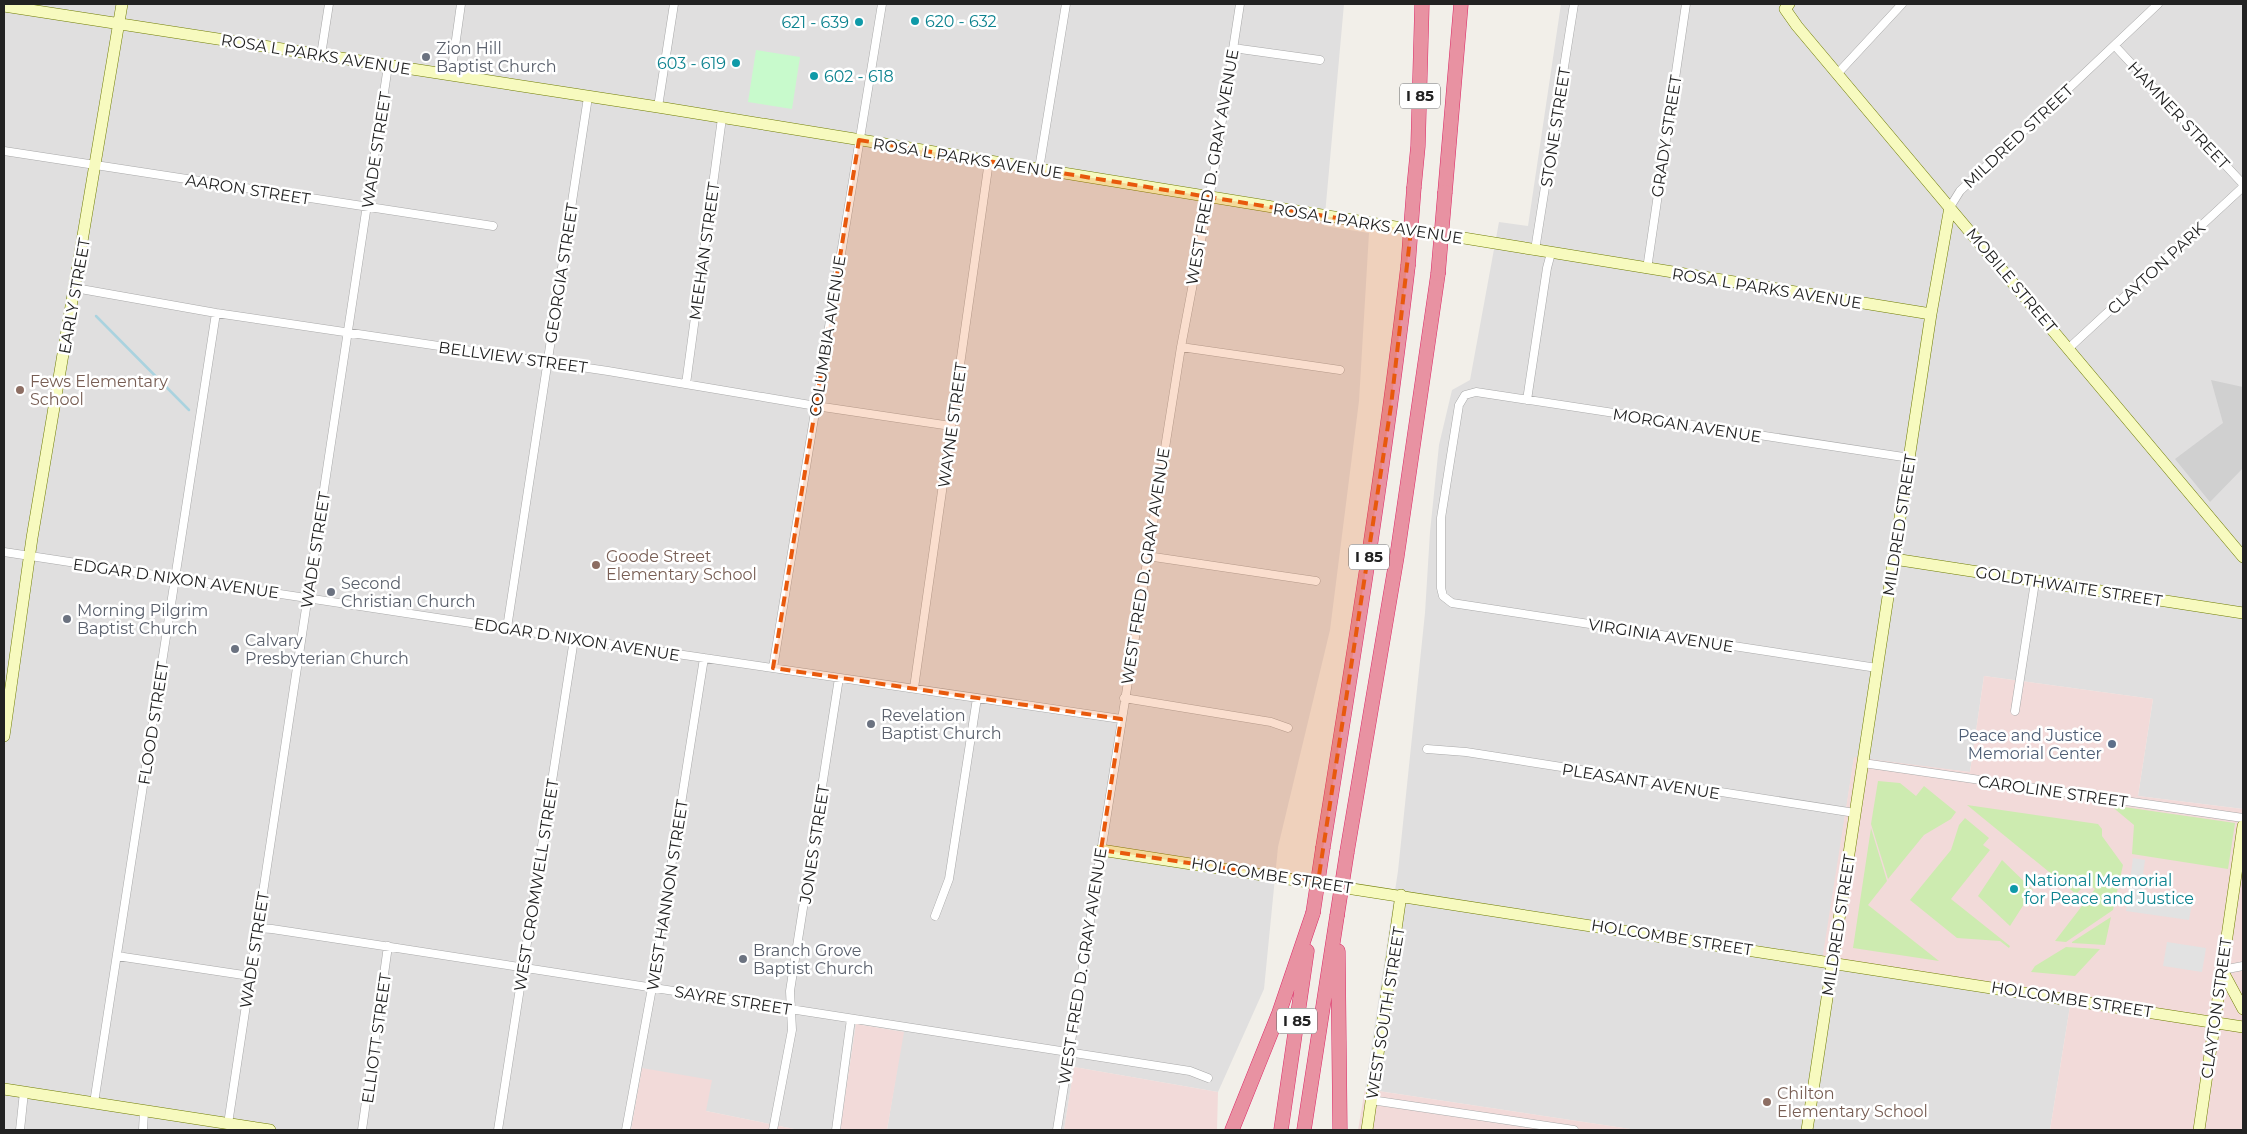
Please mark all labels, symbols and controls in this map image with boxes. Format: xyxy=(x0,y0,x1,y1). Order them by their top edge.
place label: 620 - 632 xyxy=(925,12,997,31)
place label: 621 - 639 xyxy=(781,13,849,32)
marker: 620 - 632 xyxy=(909,15,921,27)
marker: 621 - 639 xyxy=(853,16,865,28)
street label: ROSA L PARKS AVENUE xyxy=(220,30,412,79)
place label: Zion Hill Baptist Church xyxy=(436,39,556,76)
street label: WEST FRED D. GRAY AVENUE xyxy=(1182,47,1243,287)
marker: Zion Hill Baptist Church xyxy=(420,51,432,63)
place label: 603 - 619 xyxy=(657,54,726,73)
marker: 603 - 619 xyxy=(730,57,742,69)
street label: HAMNER STREET xyxy=(2124,58,2234,174)
street label: STONE STREET xyxy=(1537,65,1574,188)
place label: 602 - 618 xyxy=(824,67,894,86)
marker: 602 - 618 xyxy=(808,70,820,82)
street label: GRADY STREET xyxy=(1647,73,1686,199)
street label: MILDRED STREET xyxy=(1959,80,2078,192)
road number: I 85 xyxy=(1400,84,1440,108)
street label: WADE STREET xyxy=(358,90,395,210)
street label: ROSA L PARKS AVENUE xyxy=(872,134,1064,183)
street label: AARON STREET xyxy=(184,170,313,209)
street label: MEEHAN STREET xyxy=(685,180,724,321)
street label: ROSA L PARKS AVENUE xyxy=(1272,199,1464,248)
street label: GEORGIA STREET xyxy=(541,201,582,345)
street label: CLAYTON PARK xyxy=(2104,218,2209,318)
street label: MOBILE STREET xyxy=(1962,224,2062,337)
street label: EARLY STREET xyxy=(55,236,94,356)
street label: COLUMBIA AVENUE xyxy=(805,254,850,418)
street label: ROSA L PARKS AVENUE xyxy=(1671,264,1863,313)
street label: BELLVIEW STREET xyxy=(437,338,589,377)
street label: WAYNE STREET xyxy=(934,360,971,489)
place label: Fews Elementary School xyxy=(30,372,168,409)
marker: Fews Elementary School xyxy=(14,384,26,396)
street label: MORGAN AVENUE xyxy=(1611,404,1763,447)
street label: WEST FRED D. GRAY AVENUE xyxy=(1117,446,1174,686)
street label: MILDRED STREET xyxy=(1879,452,1920,597)
street label: WADE STREET xyxy=(297,490,334,610)
road number: I 85 xyxy=(1349,544,1389,570)
place label: Goode Street Elementary School xyxy=(606,547,757,584)
street label: EDGAR D NIXON AVENUE xyxy=(72,555,280,602)
marker: Goode Street Elementary School xyxy=(590,559,602,571)
street label: GOLDTHWAITE STREET xyxy=(1974,562,2164,611)
place label: Second Christian Church xyxy=(341,574,476,611)
marker: Second Christian Church xyxy=(325,586,337,598)
place label: Morning Pilgrim Baptist Church xyxy=(77,601,208,638)
marker: Morning Pilgrim Baptist Church xyxy=(61,613,73,625)
street label: EDGAR D NIXON AVENUE xyxy=(473,614,681,665)
street label: VIRGINIA AVENUE xyxy=(1587,615,1735,656)
place label: Calvary Presbyterian Church xyxy=(245,631,409,668)
marker: Calvary Presbyterian Church xyxy=(229,643,241,655)
street label: FLOOD STREET xyxy=(134,659,173,786)
place label: Revelation Baptist Church xyxy=(881,706,1001,743)
marker: Revelation Baptist Church xyxy=(865,718,877,730)
place label: Peace and Justice Memorial Center xyxy=(1958,726,2102,763)
marker: Peace and Justice Memorial Center xyxy=(2106,738,2118,750)
street label: PLEASANT AVENUE xyxy=(1561,760,1721,803)
street label: CAROLINE STREET xyxy=(1977,772,2130,812)
street label: WEST CROMWELL STREET xyxy=(510,777,563,993)
street label: JONES STREET xyxy=(796,782,833,906)
street label: WEST HANNON STREET xyxy=(643,797,692,992)
street label: WEST FRED D. GRAY AVENUE xyxy=(1054,846,1111,1086)
street label: MILDRED STREET xyxy=(1818,852,1859,997)
street label: HOLCOMBE STREET xyxy=(1190,853,1355,898)
place label: National Memorial for Peace and Justice xyxy=(2024,871,2194,908)
marker: National Memorial for Peace and Justice xyxy=(2008,883,2020,895)
street label: WADE STREET xyxy=(236,890,273,1010)
street label: HOLCOMBE STREET xyxy=(1590,915,1755,960)
street label: WEST SOUTH STREET xyxy=(1362,925,1409,1101)
street label: CLAYTON STREET xyxy=(2197,936,2236,1080)
place label: Branch Grove Baptist Church xyxy=(753,941,873,978)
marker: Branch Grove Baptist Church xyxy=(737,953,749,965)
street label: ELLIOTT STREET xyxy=(358,971,395,1104)
street label: HOLCOMBE STREET xyxy=(1990,977,2155,1022)
street label: SAYRE STREET xyxy=(673,982,793,1019)
road number: I 85 xyxy=(1277,1008,1317,1034)
place label: Chilton Elementary School xyxy=(1777,1084,1928,1121)
marker: Chilton Elementary School xyxy=(1761,1096,1773,1108)

